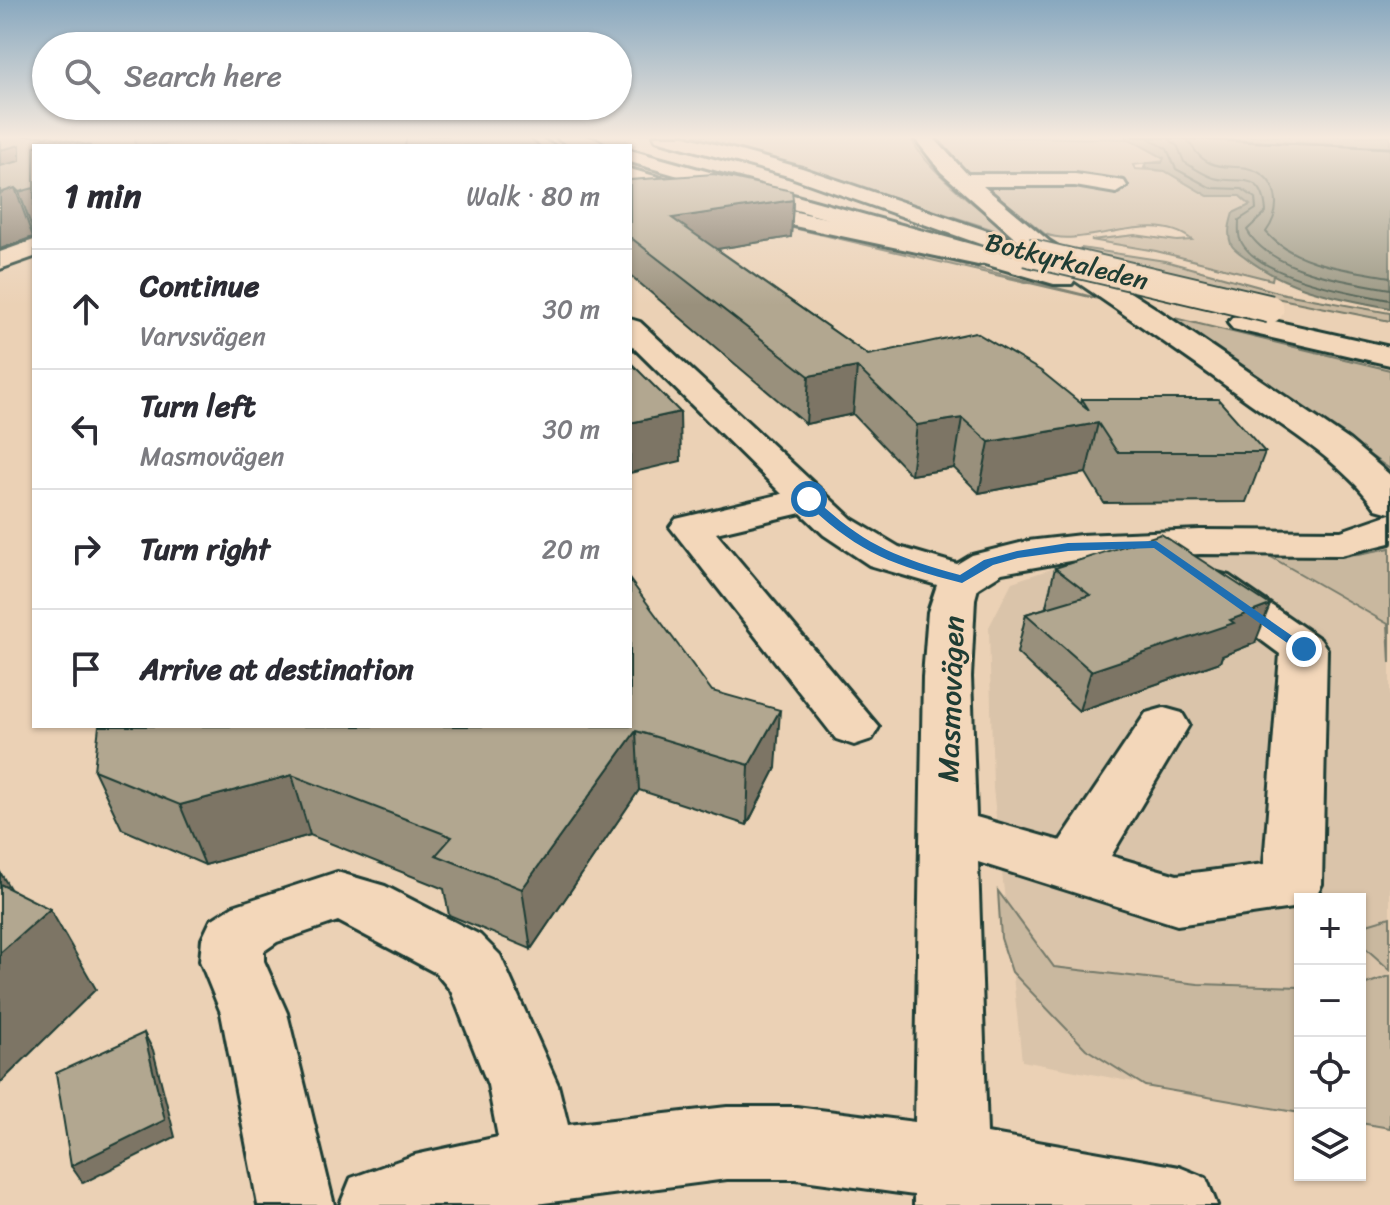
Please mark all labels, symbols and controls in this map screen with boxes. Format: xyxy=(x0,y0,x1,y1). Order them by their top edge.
search box xyxy=(32,32,632,120)
text: Search here xyxy=(124,49,282,103)
icon: search xyxy=(60,54,104,98)
text: 1 min xyxy=(64,166,141,226)
text: Walk · 80 m xyxy=(466,173,600,219)
street label: Botkyrkaleden xyxy=(981,219,1153,303)
text: Continue xyxy=(140,259,259,313)
text: 30 m xyxy=(543,286,600,332)
icon: ahead xyxy=(64,287,108,331)
text: Varvsvägen xyxy=(140,313,266,359)
text: Turn left xyxy=(140,379,256,433)
text: 30 m xyxy=(543,406,600,452)
icon: left xyxy=(64,407,108,451)
text: Masmovägen xyxy=(140,433,284,479)
route start xyxy=(791,481,827,517)
text: Turn right xyxy=(140,522,270,576)
text: 20 m xyxy=(542,526,600,572)
icon: right xyxy=(64,527,108,571)
street label: Masmovägen xyxy=(921,615,981,783)
route end xyxy=(1286,631,1322,667)
text: Arrive at destination xyxy=(140,642,414,696)
icon: arrive xyxy=(64,647,108,691)
map controls xyxy=(1294,893,1366,1181)
button: + xyxy=(1294,893,1366,965)
button: − xyxy=(1294,965,1366,1037)
button: locate xyxy=(1294,1037,1366,1109)
button: layers xyxy=(1294,1109,1366,1181)

